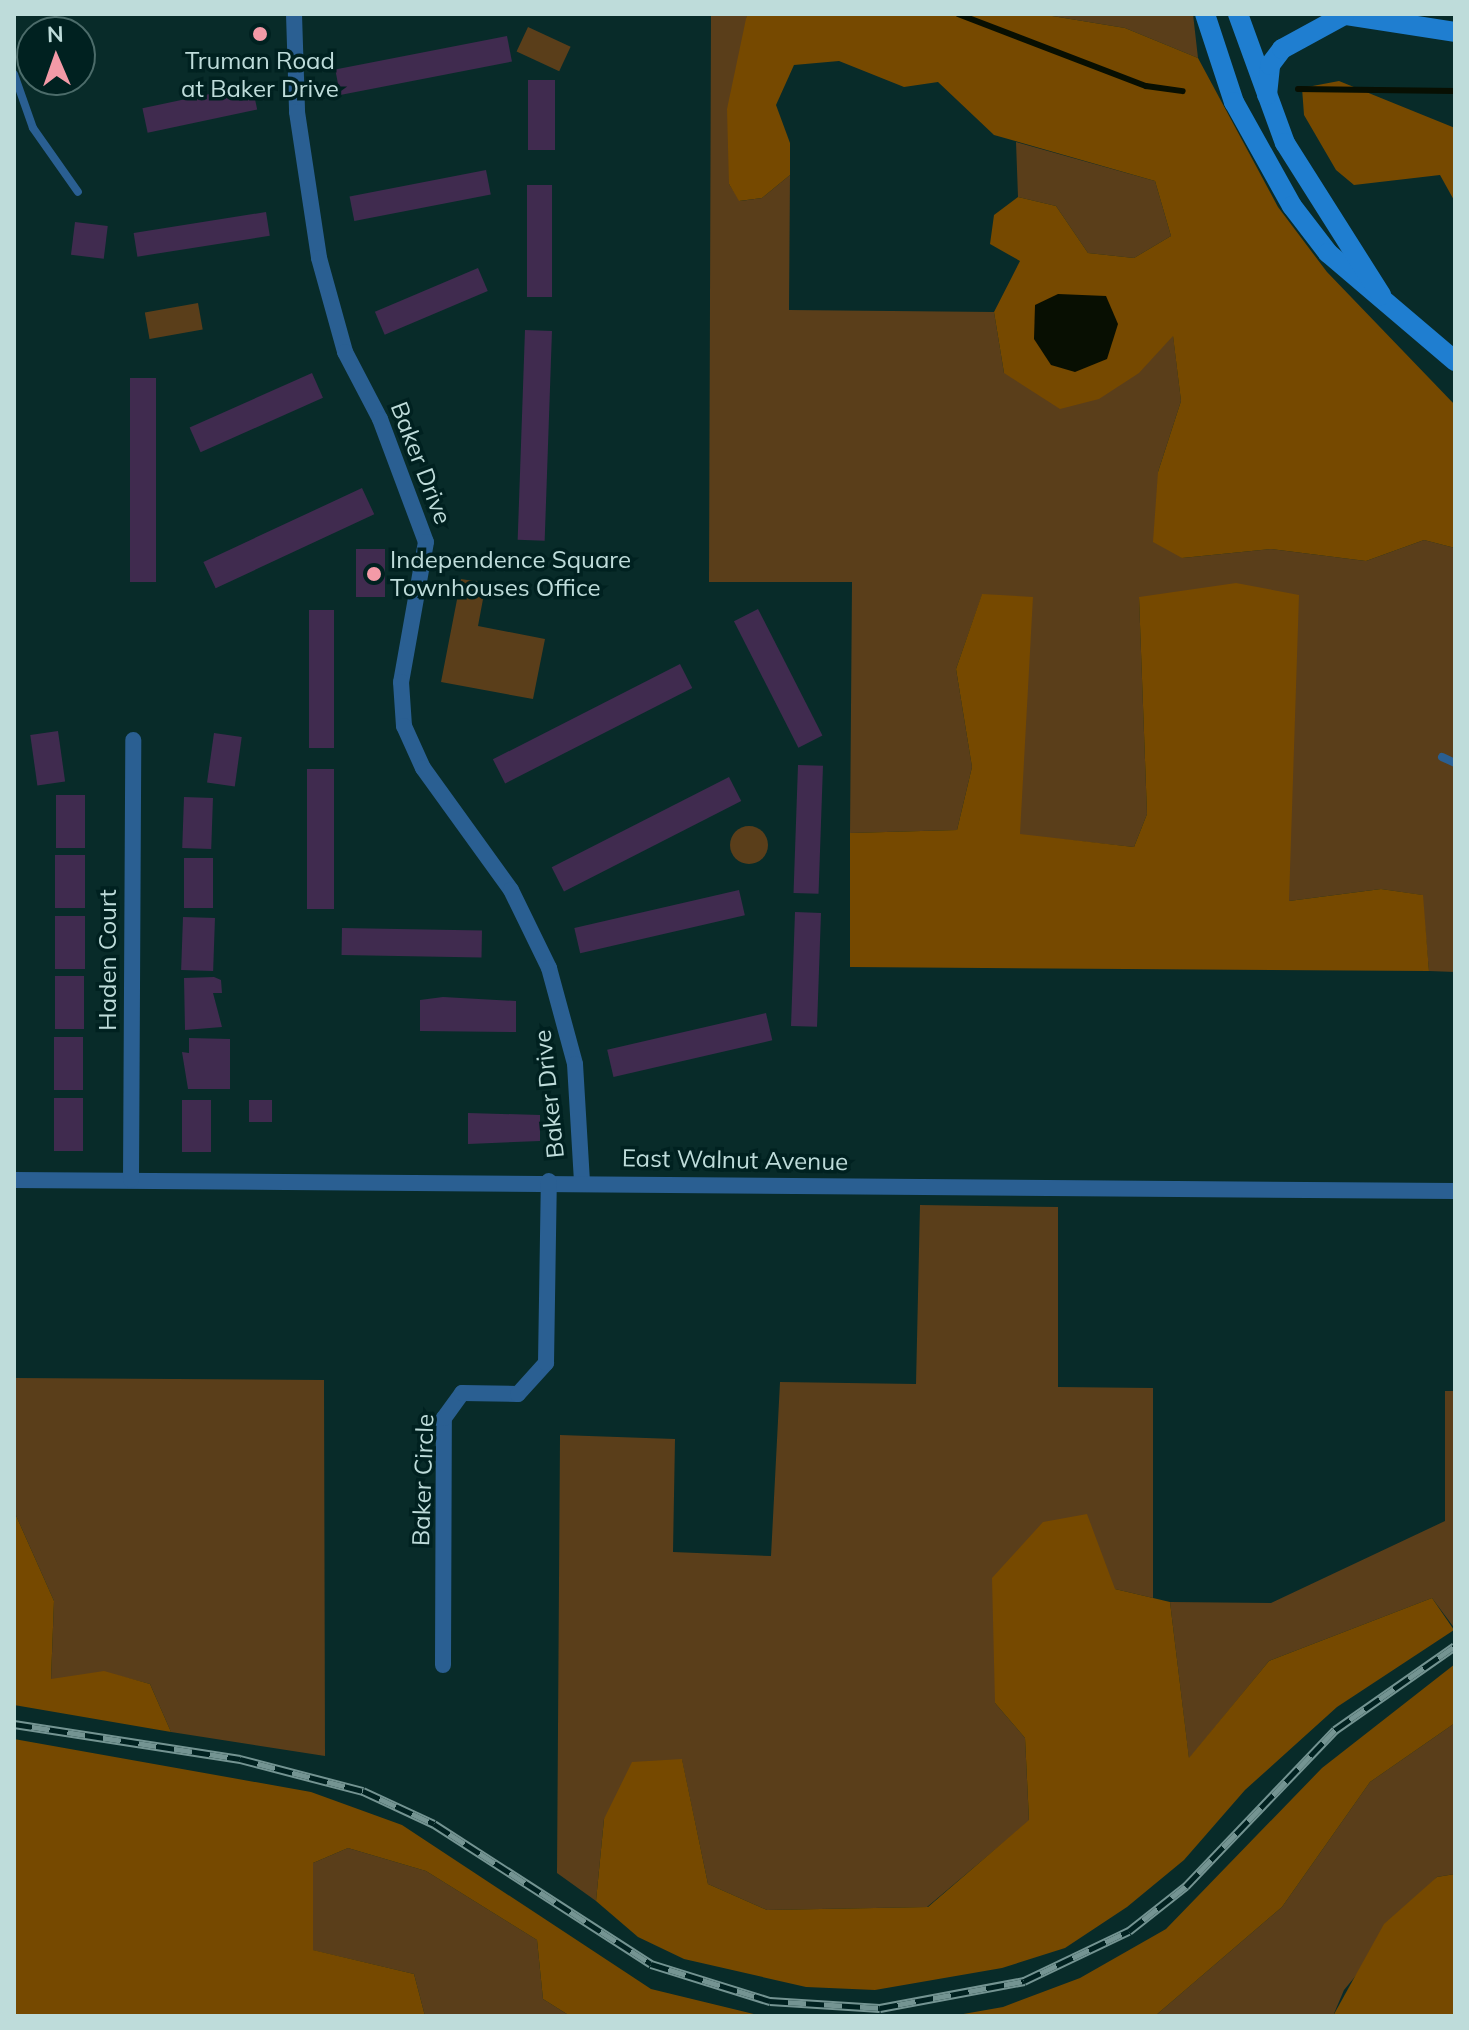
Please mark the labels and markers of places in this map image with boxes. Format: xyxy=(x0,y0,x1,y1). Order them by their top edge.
marker: Truman Road at Baker Drive xyxy=(251,25,269,43)
place label: Truman Road at Baker Drive xyxy=(181,47,339,103)
place label: Independence Square Townhouses Office xyxy=(390,546,631,602)
marker: Independence Square Townhouses Office xyxy=(365,565,383,583)

